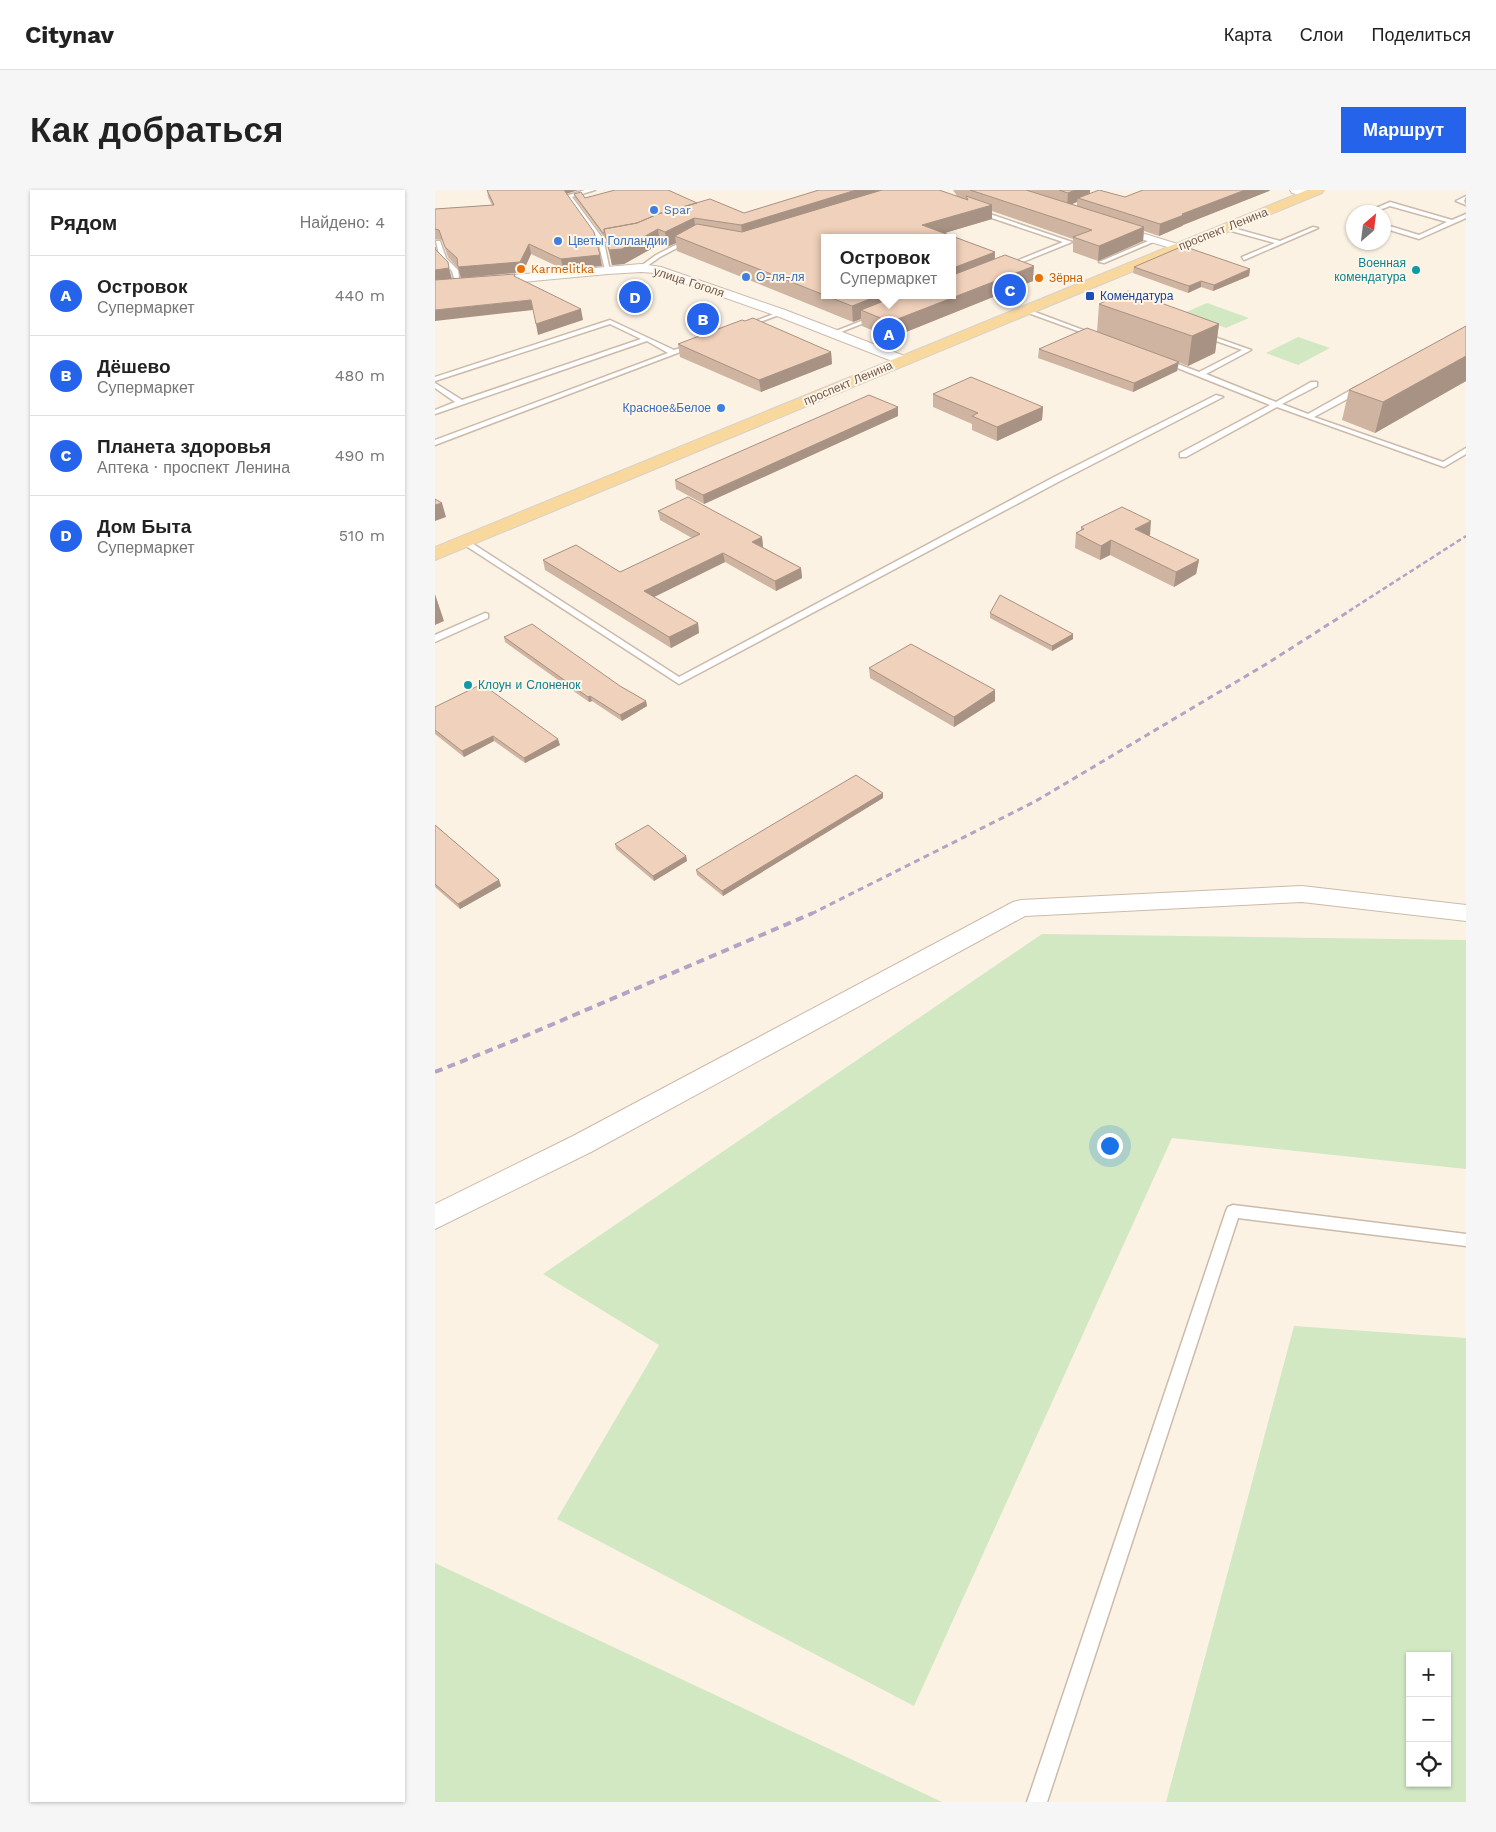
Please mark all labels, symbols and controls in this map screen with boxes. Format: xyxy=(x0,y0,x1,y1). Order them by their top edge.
text: Citynav xyxy=(25,21,114,49)
text: Карта xyxy=(1224,24,1272,45)
text: Слои xyxy=(1300,24,1344,45)
text: Поделиться xyxy=(1372,24,1471,45)
button: Маршрут xyxy=(1341,107,1466,153)
text: Как добраться xyxy=(30,109,283,151)
place label: Spar xyxy=(664,203,691,217)
marker: Spar xyxy=(648,204,660,216)
street label: проспект Ленина xyxy=(1176,205,1270,253)
north arrow xyxy=(1346,205,1391,250)
text: Рядом xyxy=(50,210,117,235)
text: Найдено: 4 xyxy=(300,213,385,232)
place label: Цветы Голландии xyxy=(568,234,667,248)
popup xyxy=(821,234,956,299)
marker: Цветы Голландии xyxy=(552,235,564,247)
text: Островок xyxy=(840,246,930,269)
place label: Военная комендатура xyxy=(1334,256,1406,284)
place label: Karmelitka xyxy=(531,262,594,276)
marker: Karmelitka xyxy=(515,263,527,275)
street label: улица Гоголя xyxy=(652,264,726,300)
marker: Военная комендатура xyxy=(1410,264,1422,276)
text: Супермаркет xyxy=(840,269,937,288)
place label: О-ля-ля xyxy=(756,270,805,284)
marker: О-ля-ля xyxy=(740,271,752,283)
pin: C xyxy=(994,271,1026,309)
place label: Зёрна xyxy=(1049,271,1083,285)
marker: Зёрна xyxy=(1033,272,1045,284)
text: Островок xyxy=(97,275,187,298)
pin: D xyxy=(619,278,651,316)
text: A xyxy=(61,286,71,305)
text: 440 m xyxy=(335,286,385,305)
place label: Комендатура xyxy=(1100,289,1174,303)
marker: Комендатура xyxy=(1084,290,1096,302)
text: Супермаркет xyxy=(97,298,195,317)
pin: B xyxy=(687,300,719,338)
pin: A xyxy=(873,315,905,353)
text: Дёшево xyxy=(97,355,171,378)
street label: проспект Ленина xyxy=(801,358,895,408)
text: B xyxy=(61,366,71,385)
text: 480 m xyxy=(335,366,385,385)
text: Супермаркет xyxy=(97,378,195,397)
place label: Красное&Белое xyxy=(623,401,711,415)
marker: Красное&Белое xyxy=(715,402,727,414)
text: Планета здоровья xyxy=(97,435,271,458)
text: C xyxy=(61,446,71,465)
text: 490 m xyxy=(335,446,385,465)
text: Аптека · проспект Ленина xyxy=(97,458,290,477)
text: Дом Быта xyxy=(97,515,191,538)
text: D xyxy=(60,526,72,545)
text: 510 m xyxy=(339,526,385,545)
text: Супермаркет xyxy=(97,538,195,557)
place label: Клоун и Слоненок xyxy=(478,678,581,692)
marker: Клоун и Слоненок xyxy=(462,679,474,691)
your location xyxy=(1097,1133,1123,1159)
map controls xyxy=(1406,1652,1451,1787)
button: + xyxy=(1406,1652,1451,1697)
button: − xyxy=(1406,1697,1451,1742)
button: locate xyxy=(1406,1742,1451,1787)

